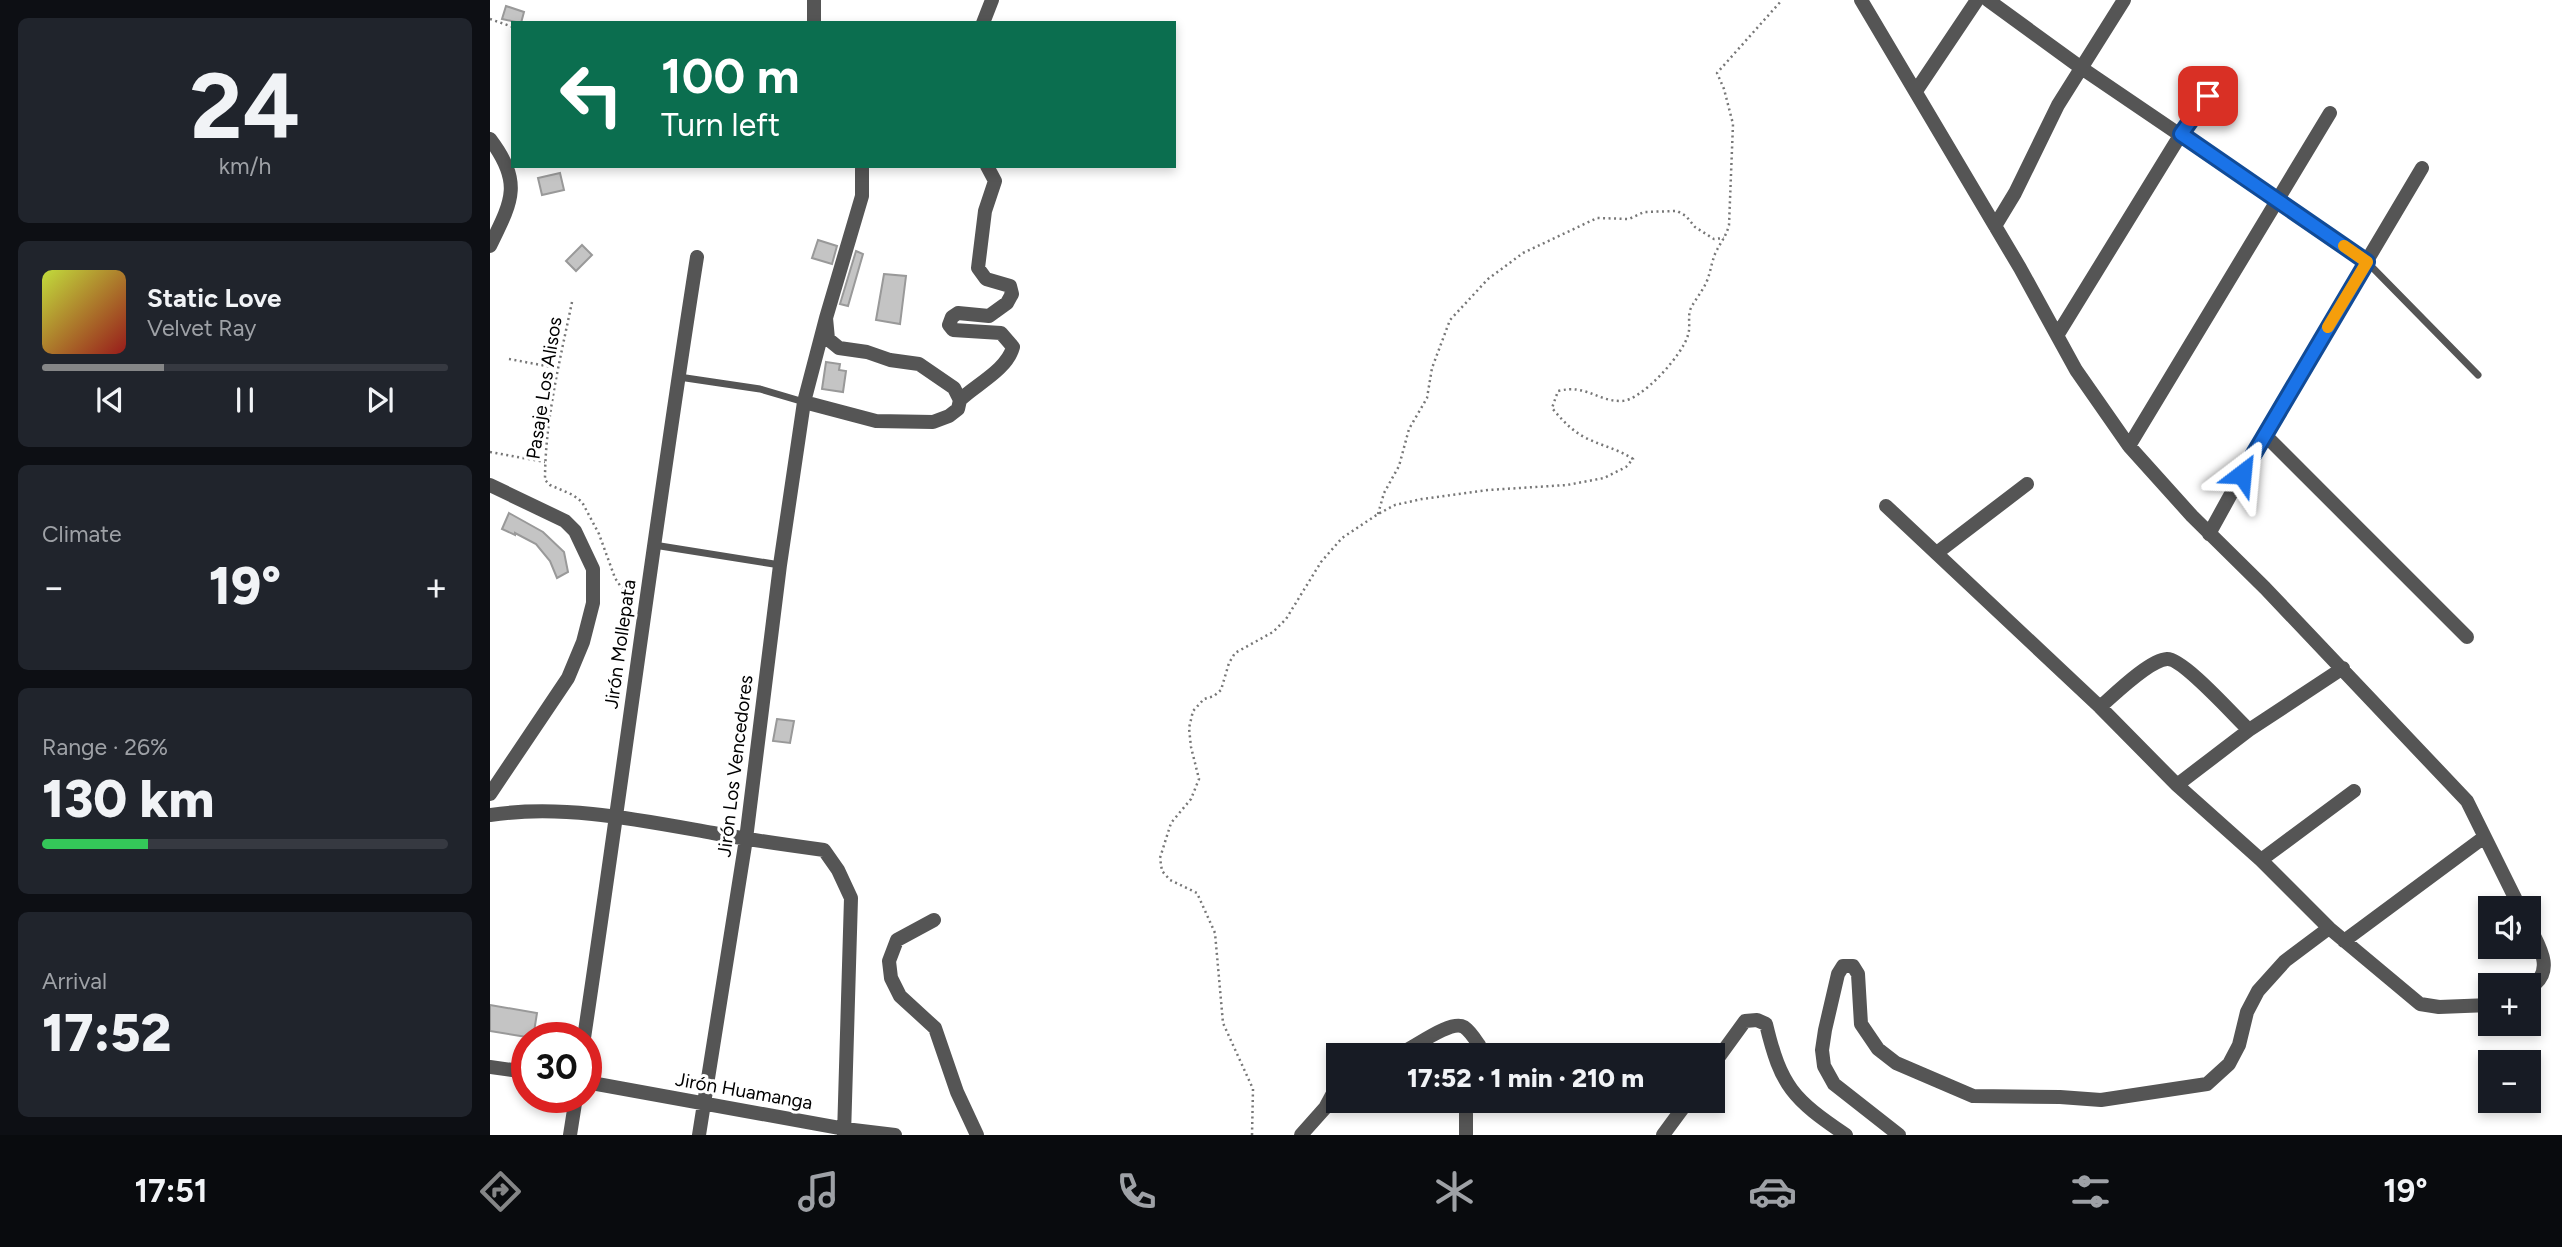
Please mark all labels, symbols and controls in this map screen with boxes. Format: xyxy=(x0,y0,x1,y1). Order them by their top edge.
text: 100 m xyxy=(661,46,800,105)
icon: left xyxy=(546,49,637,140)
text: 24 xyxy=(190,52,300,161)
pin xyxy=(2178,66,2238,126)
icon: arrive xyxy=(2189,77,2227,115)
text: Turn left xyxy=(661,106,780,144)
text: km/h xyxy=(219,152,271,180)
text: Static Love xyxy=(147,282,281,314)
text: Velvet Ray xyxy=(147,314,256,342)
street label: Pasaje Los Alisos xyxy=(521,315,567,461)
icon: previous xyxy=(91,381,129,419)
icon: pause xyxy=(226,381,264,419)
icon: next xyxy=(361,381,399,419)
position arrow xyxy=(2205,437,2279,511)
text: Climate xyxy=(42,520,121,548)
text: 19° xyxy=(209,555,281,617)
text: − xyxy=(42,564,66,610)
text: + xyxy=(424,564,448,610)
street label: Jirón Mollepata xyxy=(600,578,640,710)
street label: Jirón Los Vencedores xyxy=(712,674,758,858)
text: Range · 26% xyxy=(42,733,168,761)
text: 130 km xyxy=(42,768,214,830)
map controls xyxy=(2478,896,2541,1113)
button: sound xyxy=(2478,896,2541,959)
text: Arrival xyxy=(42,967,107,995)
button: + xyxy=(2478,973,2541,1036)
text: 17:52 xyxy=(42,1002,171,1064)
speed limit sign: 30 xyxy=(511,1022,602,1113)
button: − xyxy=(2478,1050,2541,1113)
text: 17:52 · 1 min · 210 m xyxy=(1407,1062,1644,1094)
street label: Jirón Huamanga xyxy=(674,1068,814,1114)
icon: directions xyxy=(476,1167,525,1216)
icon: music xyxy=(794,1167,843,1216)
icon: phone xyxy=(1112,1167,1161,1216)
icon: climate xyxy=(1430,1167,1479,1216)
icon: car xyxy=(1748,1167,1797,1216)
icon: filters xyxy=(2066,1167,2115,1216)
text: 17:51 xyxy=(134,1172,207,1210)
text: 19° xyxy=(2383,1172,2428,1210)

